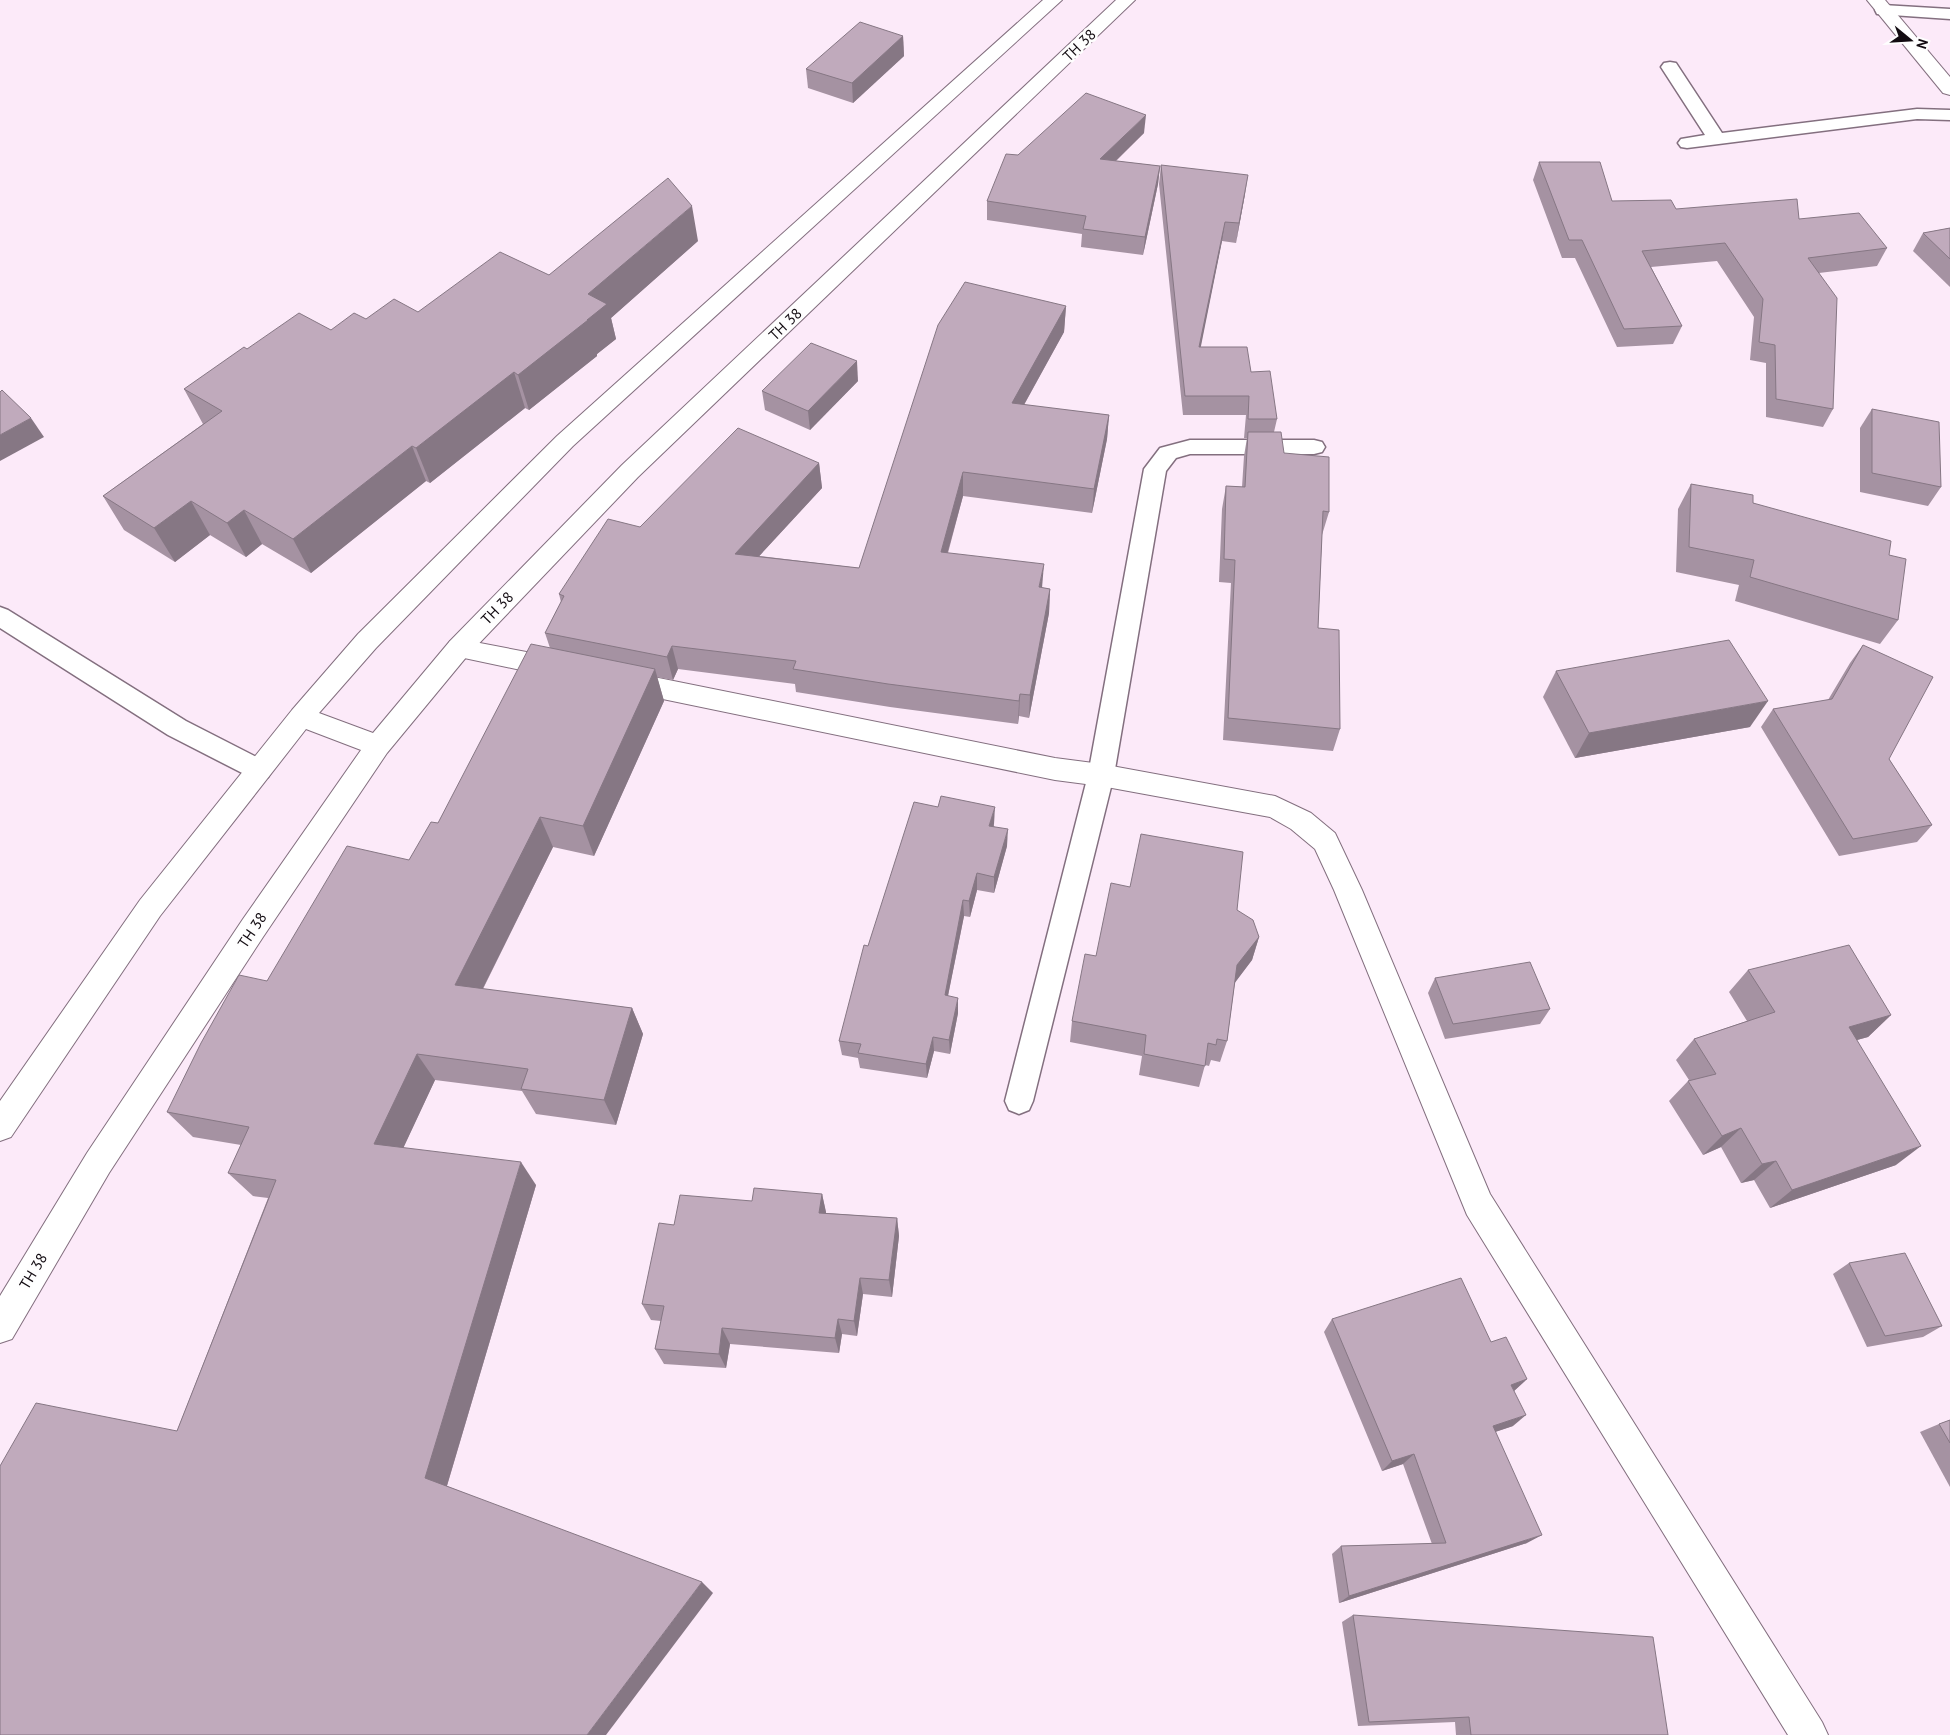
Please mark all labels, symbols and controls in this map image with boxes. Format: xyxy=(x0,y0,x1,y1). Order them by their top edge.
north arrow xyxy=(1885,15,1935,65)
street label: TH 38 xyxy=(1058,25,1100,65)
text: N xyxy=(1912,37,1932,51)
street label: TH 38 xyxy=(764,304,806,344)
street label: TH 38 xyxy=(477,587,517,629)
street label: TH 38 xyxy=(233,909,271,951)
street label: TH 38 xyxy=(15,1249,51,1293)

